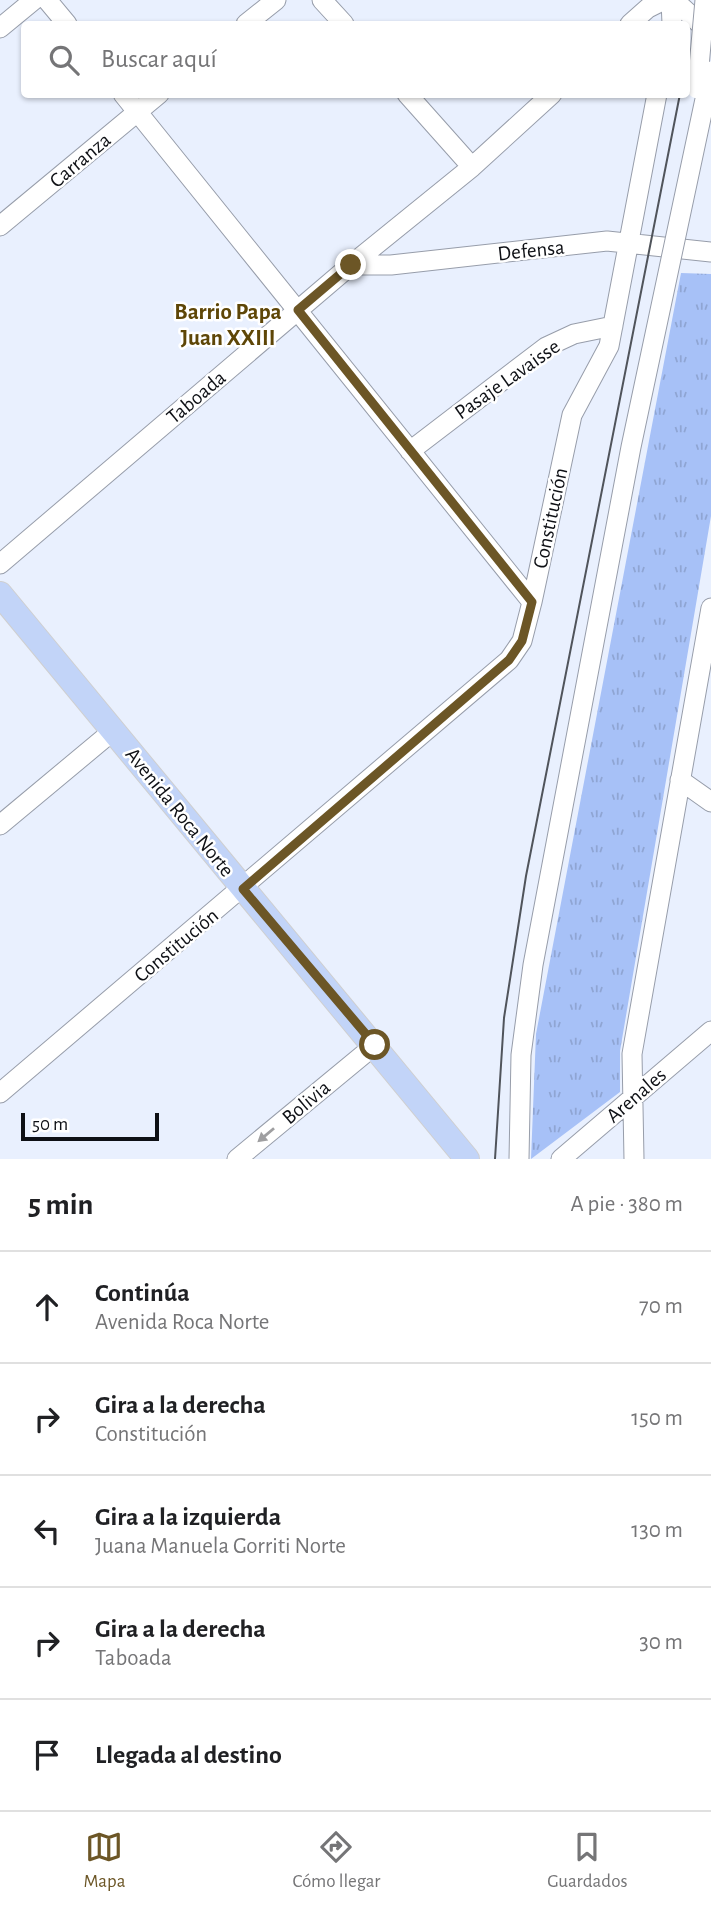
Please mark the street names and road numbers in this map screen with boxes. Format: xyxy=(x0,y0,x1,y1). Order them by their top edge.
street label: Carranza xyxy=(46,129,115,192)
street label: Defensa xyxy=(497,237,566,264)
street label: Pasaje Lavaisse xyxy=(451,336,564,423)
street label: Taboada xyxy=(163,367,230,428)
street label: Constitución xyxy=(530,466,571,570)
street label: Avenida Roca Norte xyxy=(121,744,238,881)
street label: Constitución xyxy=(130,904,222,986)
street label: Arenales xyxy=(602,1064,670,1127)
street label: Bolivia xyxy=(278,1076,334,1128)

